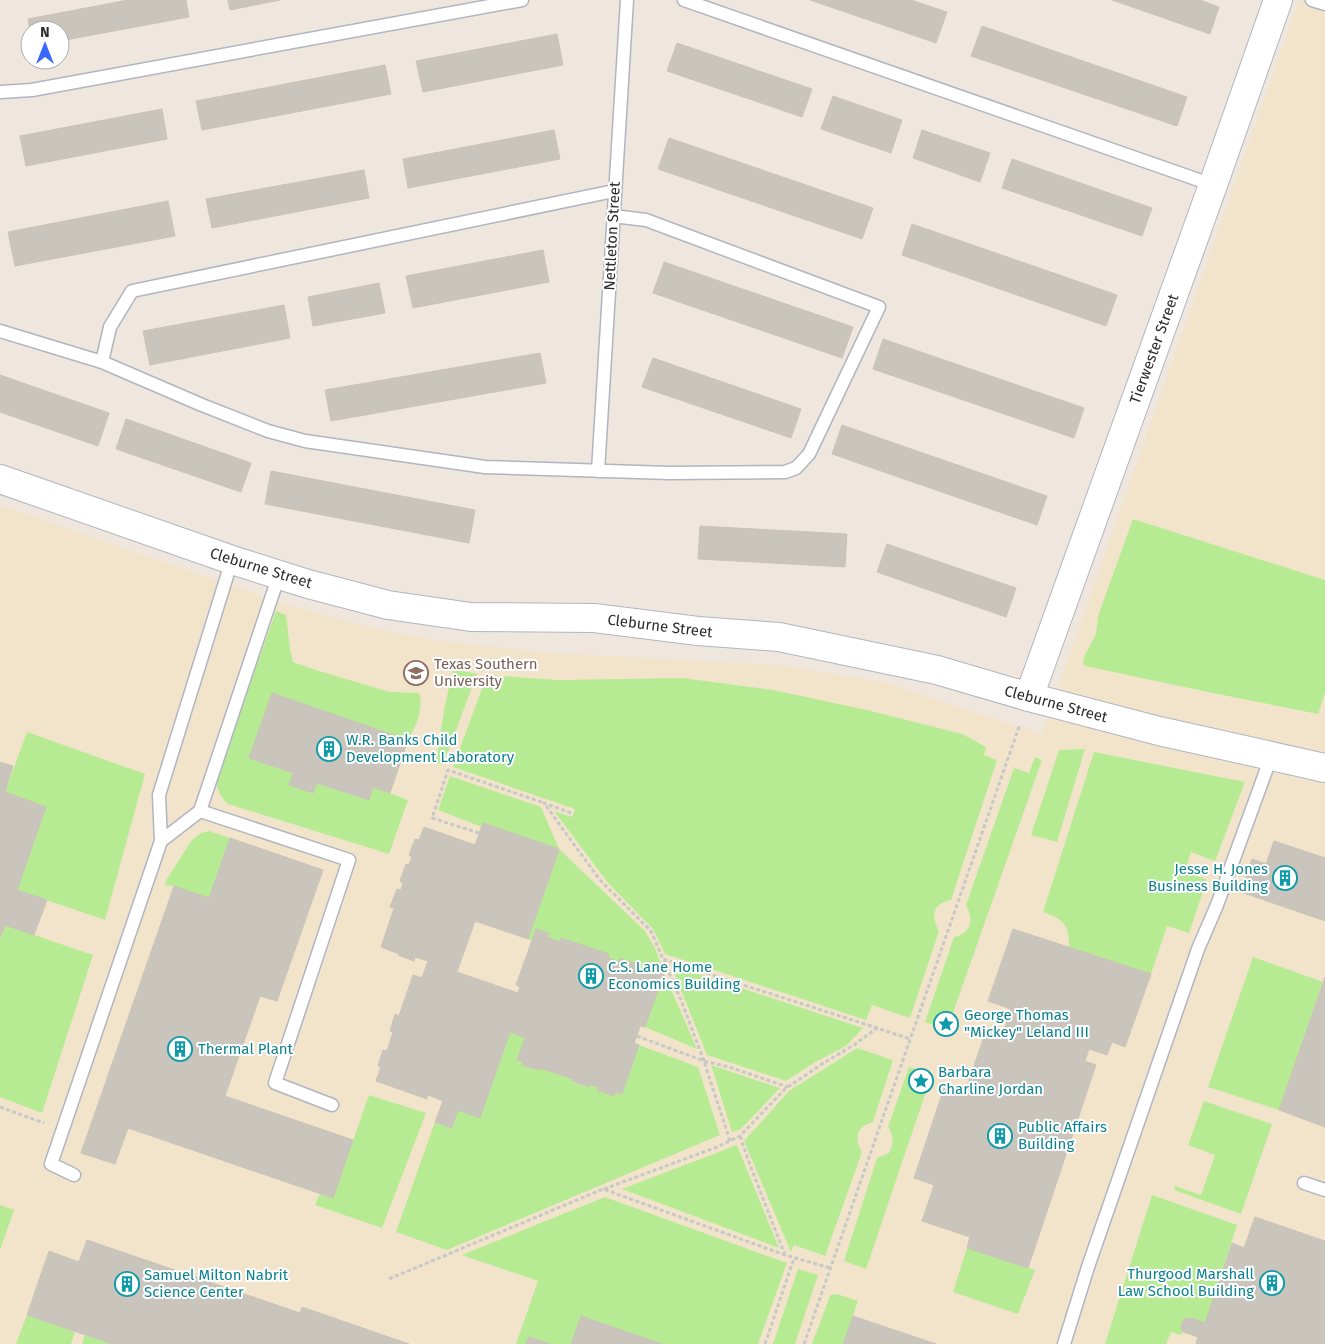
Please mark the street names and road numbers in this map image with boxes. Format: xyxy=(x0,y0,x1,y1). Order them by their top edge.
street label: Nettleton Street xyxy=(600,181,624,291)
street label: Tierwester Street xyxy=(1126,291,1182,406)
street label: Cleburne Street xyxy=(208,544,315,592)
street label: Cleburne Street xyxy=(606,611,714,641)
street label: Cleburne Street xyxy=(1003,682,1110,727)

